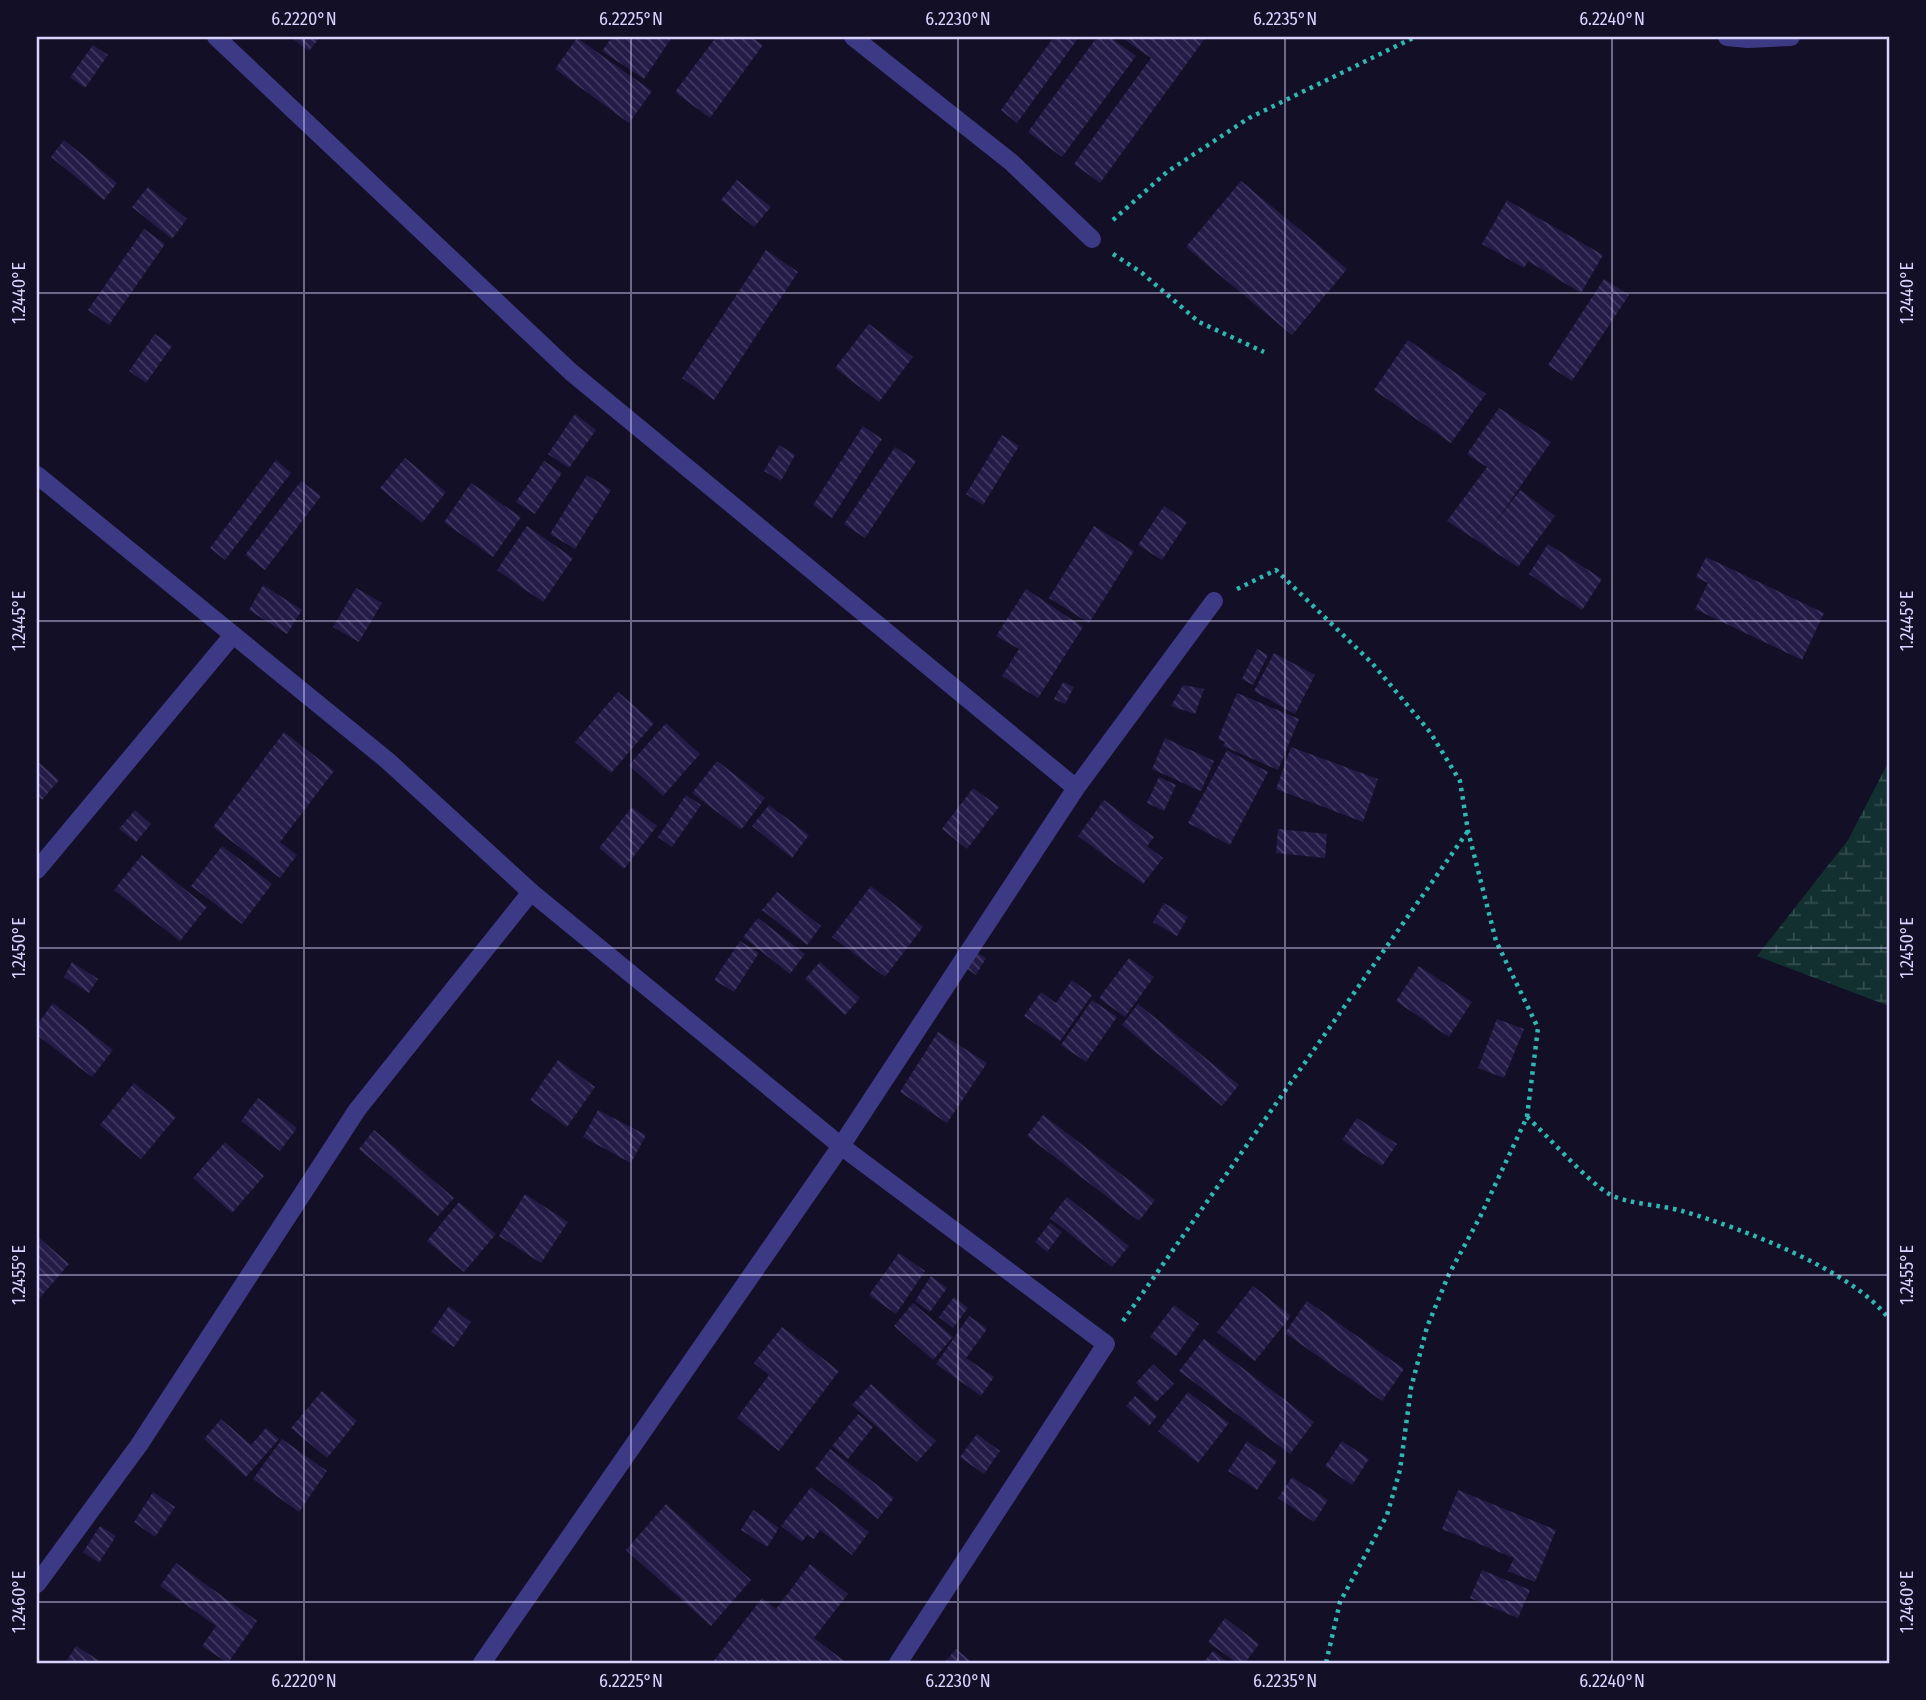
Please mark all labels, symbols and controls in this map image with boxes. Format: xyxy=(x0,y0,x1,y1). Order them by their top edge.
text: 6.2220°N xyxy=(271,8,337,30)
text: 6.2225°N xyxy=(599,8,663,30)
text: 6.2230°N xyxy=(925,8,991,30)
text: 6.2235°N xyxy=(1253,8,1317,30)
text: 6.2240°N xyxy=(1579,8,1645,30)
text: 1.2440°E xyxy=(8,262,30,324)
text: 1.2440°E xyxy=(1896,262,1918,324)
text: 1.2445°E xyxy=(8,591,30,651)
text: 1.2445°E xyxy=(1896,591,1918,651)
text: 1.2450°E xyxy=(8,917,30,979)
text: 1.2450°E xyxy=(1896,917,1918,979)
text: 1.2455°E xyxy=(8,1245,30,1305)
text: 1.2455°E xyxy=(1896,1245,1918,1305)
text: 1.2460°E xyxy=(8,1571,30,1633)
text: 1.2460°E xyxy=(1896,1571,1918,1633)
text: 6.2220°N xyxy=(271,1670,337,1692)
text: 6.2225°N xyxy=(599,1670,663,1692)
text: 6.2230°N xyxy=(925,1670,991,1692)
text: 6.2235°N xyxy=(1253,1670,1317,1692)
text: 6.2240°N xyxy=(1579,1670,1645,1692)

